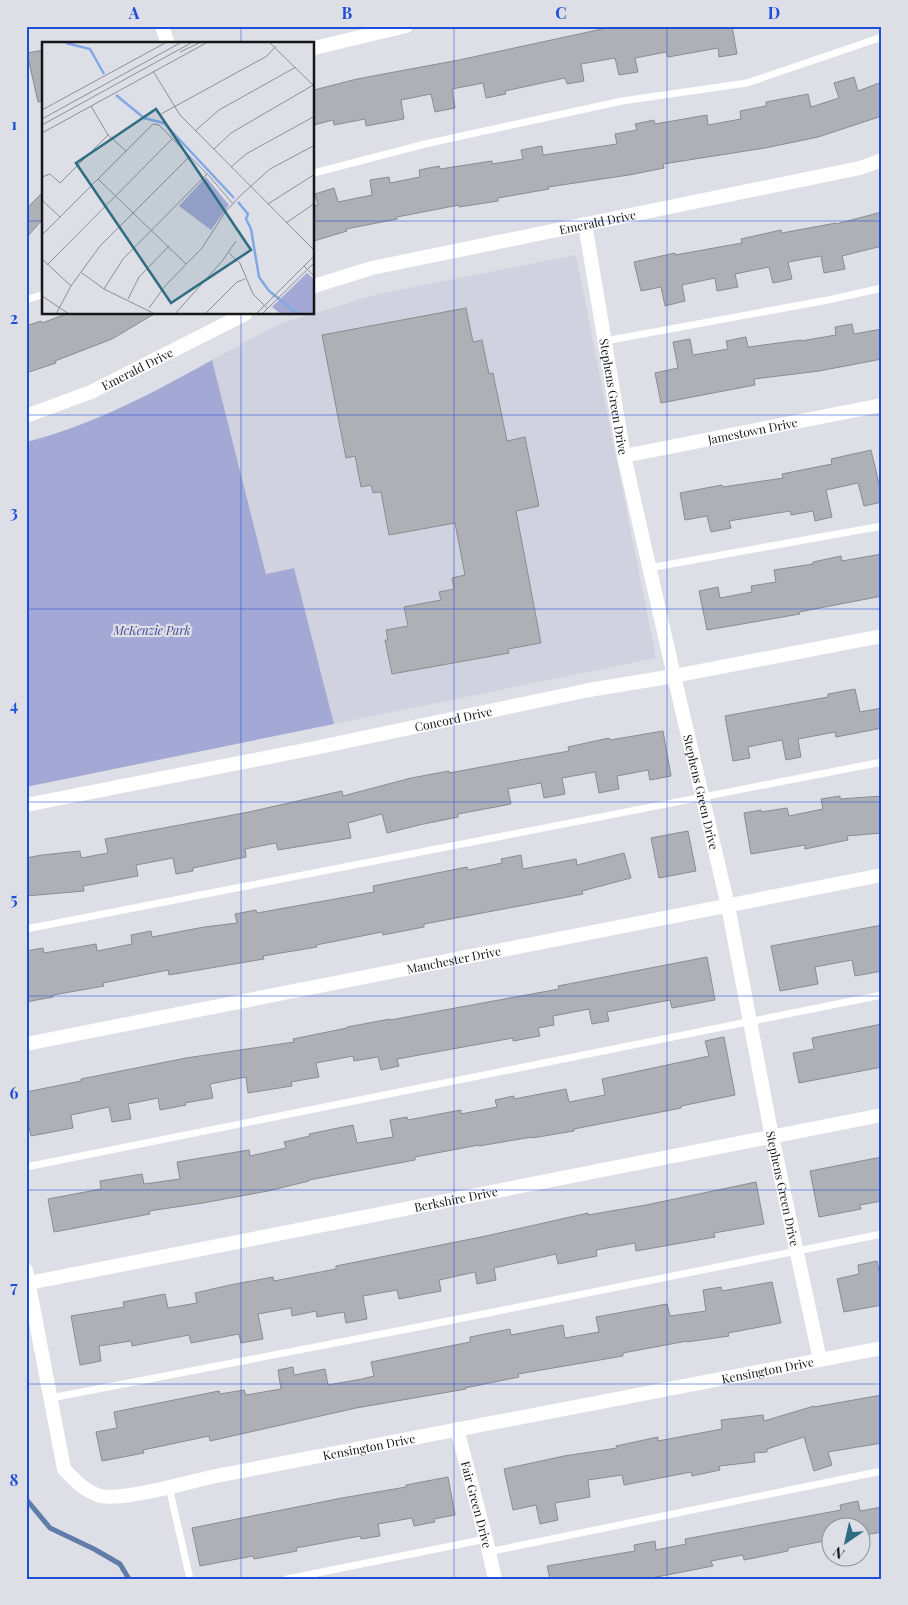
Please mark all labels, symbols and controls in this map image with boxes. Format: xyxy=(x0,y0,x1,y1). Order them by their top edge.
text: A xyxy=(128,2,140,23)
text: B xyxy=(342,2,353,23)
text: C xyxy=(555,2,567,23)
text: D xyxy=(768,2,780,23)
inset map xyxy=(42,42,315,315)
text: 1 xyxy=(11,113,17,134)
street label: Emerald Drive xyxy=(558,206,637,237)
text: 2 xyxy=(10,307,18,328)
street label: Stephens Green Drive xyxy=(596,337,632,456)
street label: Emerald Drive xyxy=(99,344,176,393)
street label: Jamestown Drive xyxy=(705,414,799,447)
text: 3 xyxy=(10,501,18,522)
park label: McKenzie Park xyxy=(113,622,190,638)
text: 4 xyxy=(10,694,18,715)
street label: Concord Drive xyxy=(413,703,494,735)
street label: Stephens Green Drive xyxy=(680,733,722,851)
text: 5 xyxy=(10,888,18,909)
street label: Manchester Drive xyxy=(405,942,502,977)
text: 6 xyxy=(10,1082,19,1103)
street label: Stephens Green Drive xyxy=(763,1129,803,1248)
street label: Berkshire Drive xyxy=(413,1183,499,1215)
text: 7 xyxy=(10,1276,18,1297)
street label: Kensington Drive xyxy=(720,1353,815,1387)
street label: Kensington Drive xyxy=(321,1430,416,1463)
street label: Fair Green Drive xyxy=(458,1459,496,1550)
text: 8 xyxy=(10,1469,19,1490)
north arrow xyxy=(820,1518,870,1568)
text: N xyxy=(829,1542,848,1564)

